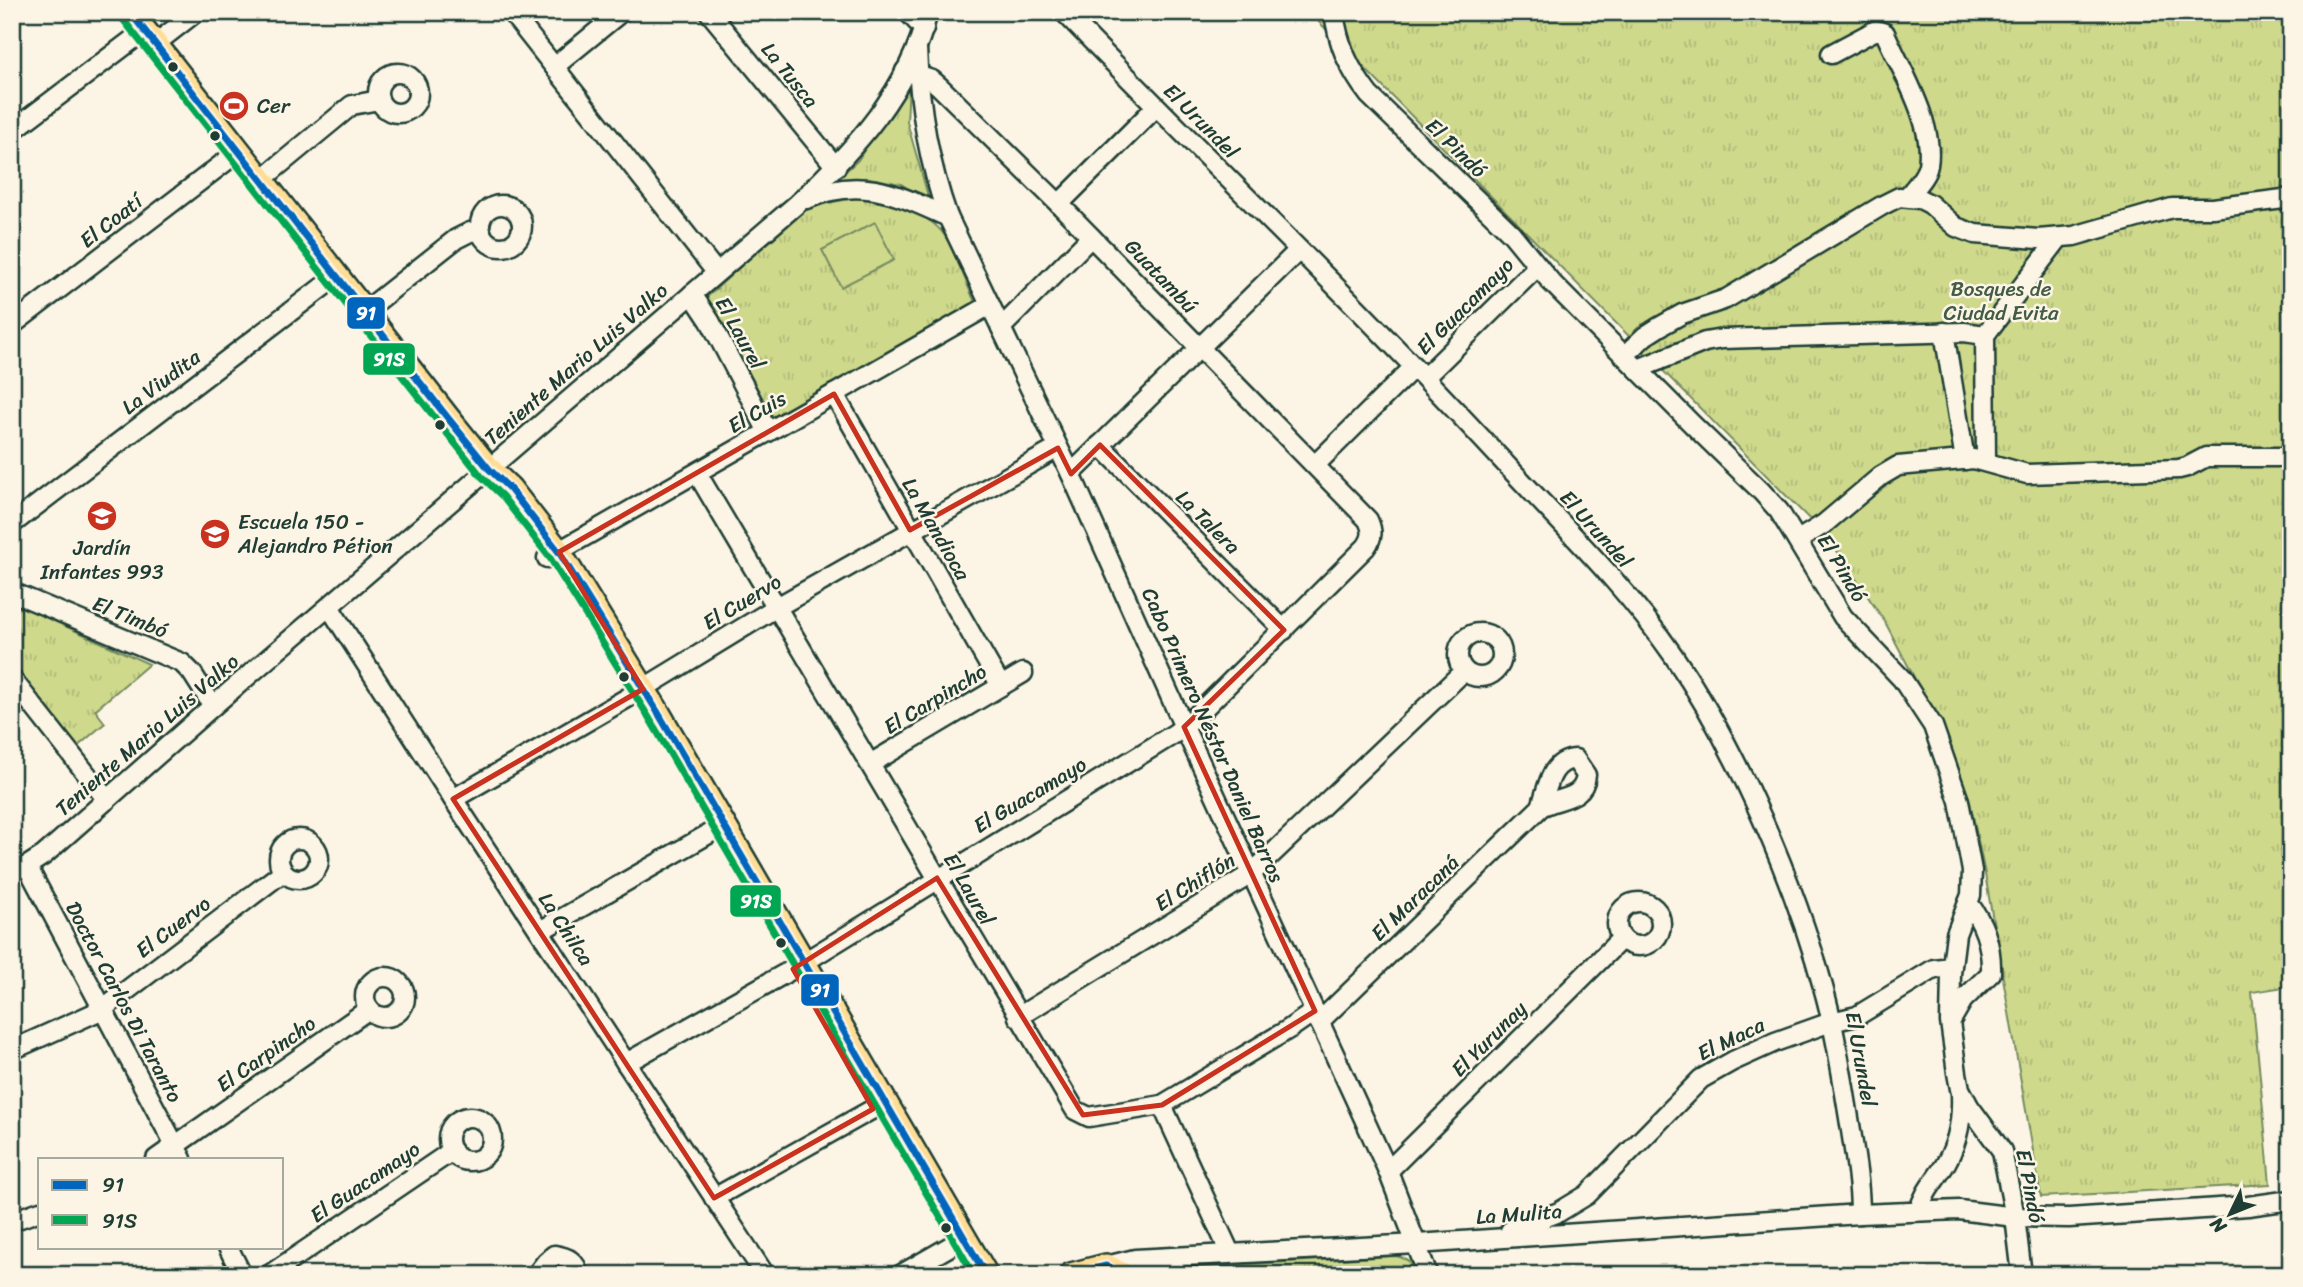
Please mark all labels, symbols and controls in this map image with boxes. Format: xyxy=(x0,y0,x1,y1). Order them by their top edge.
street label: La Tusca xyxy=(751,33,829,117)
unlabelled marker xyxy=(166,60,180,74)
street label: El Urundel xyxy=(1154,74,1249,169)
place label: Cer xyxy=(257,87,291,125)
sports icon: Cer xyxy=(217,89,251,123)
street label: El Pindó xyxy=(1416,108,1496,188)
unlabelled marker xyxy=(208,129,222,143)
street label: El Coatí xyxy=(71,182,153,258)
street label: Guatambú xyxy=(1115,229,1208,323)
street label: El Guacamayo xyxy=(1407,247,1524,364)
park label: Bosques de Ciudad Evita xyxy=(1943,270,2059,332)
street label: Teniente Mario Luis Valko xyxy=(475,272,677,455)
street label: El Laurel xyxy=(704,289,776,378)
line badge: 91 xyxy=(346,296,386,330)
text: 91 xyxy=(356,297,376,330)
street label: La Viudita xyxy=(113,339,209,425)
line badge: 91S xyxy=(362,342,416,376)
text: 91S xyxy=(373,343,405,376)
street label: El Cuis xyxy=(720,380,794,444)
unlabelled marker xyxy=(433,418,447,432)
street label: La Mandioca xyxy=(891,470,981,588)
street label: La Talera xyxy=(1166,480,1250,564)
street label: El Urundel xyxy=(1550,481,1643,578)
school or university icon: Jardín Infantes 993 xyxy=(85,499,119,533)
place label: Escuela 150 - Alejandro Pétion xyxy=(237,503,393,565)
school or university icon: Escuela 150 - Alejandro Pétion xyxy=(198,517,232,551)
street label: El Pindó xyxy=(1806,526,1878,610)
place label: Jardín Infantes 993 xyxy=(39,529,164,591)
street label: El Cuervo xyxy=(695,563,789,641)
street label: Cabo Primero Néstor Daniel Barros xyxy=(1131,581,1296,889)
street label: El Timbó xyxy=(86,585,174,649)
street label: Teniente Mario Luis Valko xyxy=(46,643,248,826)
street label: El Carpincho xyxy=(876,653,994,745)
unlabelled marker xyxy=(617,670,631,684)
street label: El Guacamayo xyxy=(966,746,1095,844)
street label: El Chiflón xyxy=(1147,842,1243,922)
street label: El Laurel xyxy=(933,845,1006,934)
street label: El Maracaná xyxy=(1361,845,1469,951)
street label: La Chilca xyxy=(528,884,605,974)
line badge: 91S xyxy=(729,884,782,918)
text: 91S xyxy=(740,885,772,918)
street label: El Cuervo xyxy=(127,886,219,968)
street label: Doctor Carlos Di Taranto xyxy=(55,894,193,1110)
unlabelled marker xyxy=(774,936,788,950)
line badge: 91 xyxy=(800,973,840,1007)
text: 91 xyxy=(810,974,830,1007)
street label: El Yurunay xyxy=(1441,991,1537,1087)
street label: El Carpincho xyxy=(208,1005,324,1103)
street label: El Maca xyxy=(1690,1006,1772,1072)
street label: El Urundel xyxy=(1834,1008,1888,1111)
street label: El Guacamayo xyxy=(302,1130,429,1233)
street label: El Pindó xyxy=(2004,1146,2056,1227)
legend xyxy=(38,1158,284,1248)
text: 91 xyxy=(102,1166,124,1204)
north arrow xyxy=(2194,1178,2264,1248)
street label: La Mulita xyxy=(1475,1192,1564,1236)
text: 91S xyxy=(102,1202,137,1240)
text: N xyxy=(2201,1209,2235,1242)
unlabelled marker xyxy=(939,1221,953,1235)

